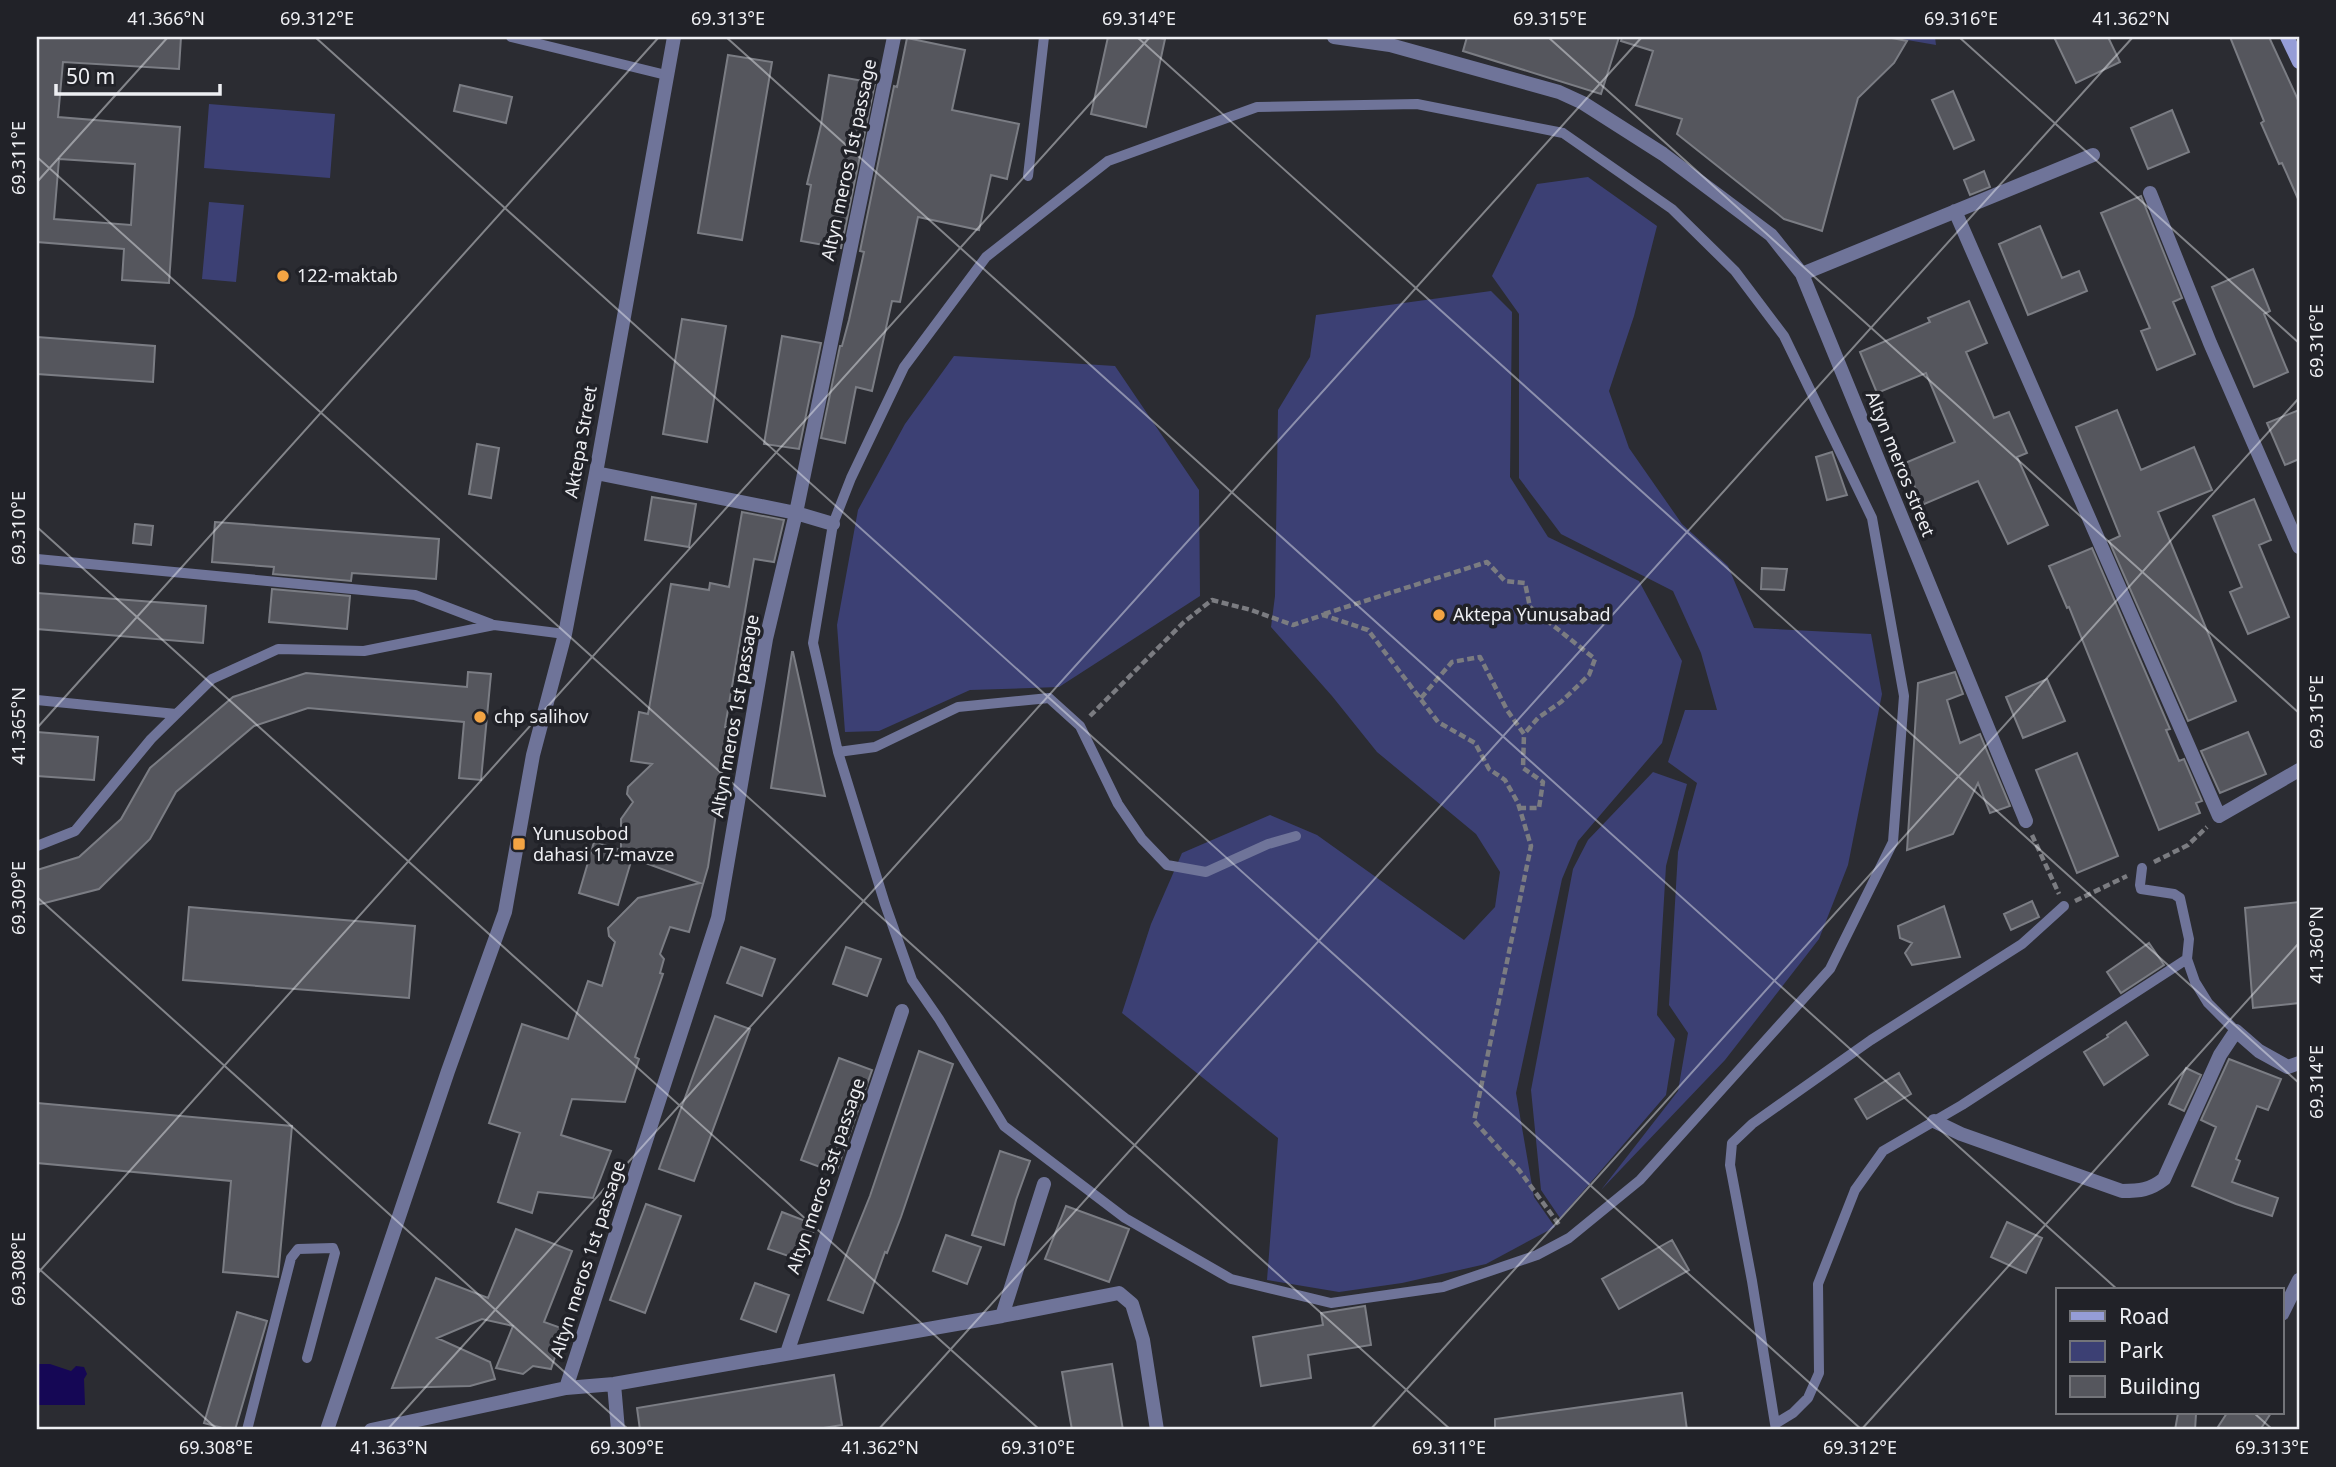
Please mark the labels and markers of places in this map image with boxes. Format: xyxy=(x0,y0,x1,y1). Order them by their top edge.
place label: 122-maktab xyxy=(297,263,398,287)
marker: 122-maktab xyxy=(275,268,291,284)
place label: Aktepa Yunusabad xyxy=(1453,602,1611,626)
marker: Aktepa Yunusabad xyxy=(1431,607,1447,623)
place label: chp salihov xyxy=(494,704,589,728)
marker: chp salihov xyxy=(472,709,488,725)
place label: Yunusobod dahasi 17-mavze xyxy=(533,821,674,866)
marker: Yunusobod dahasi 17-mavze xyxy=(511,836,527,852)

